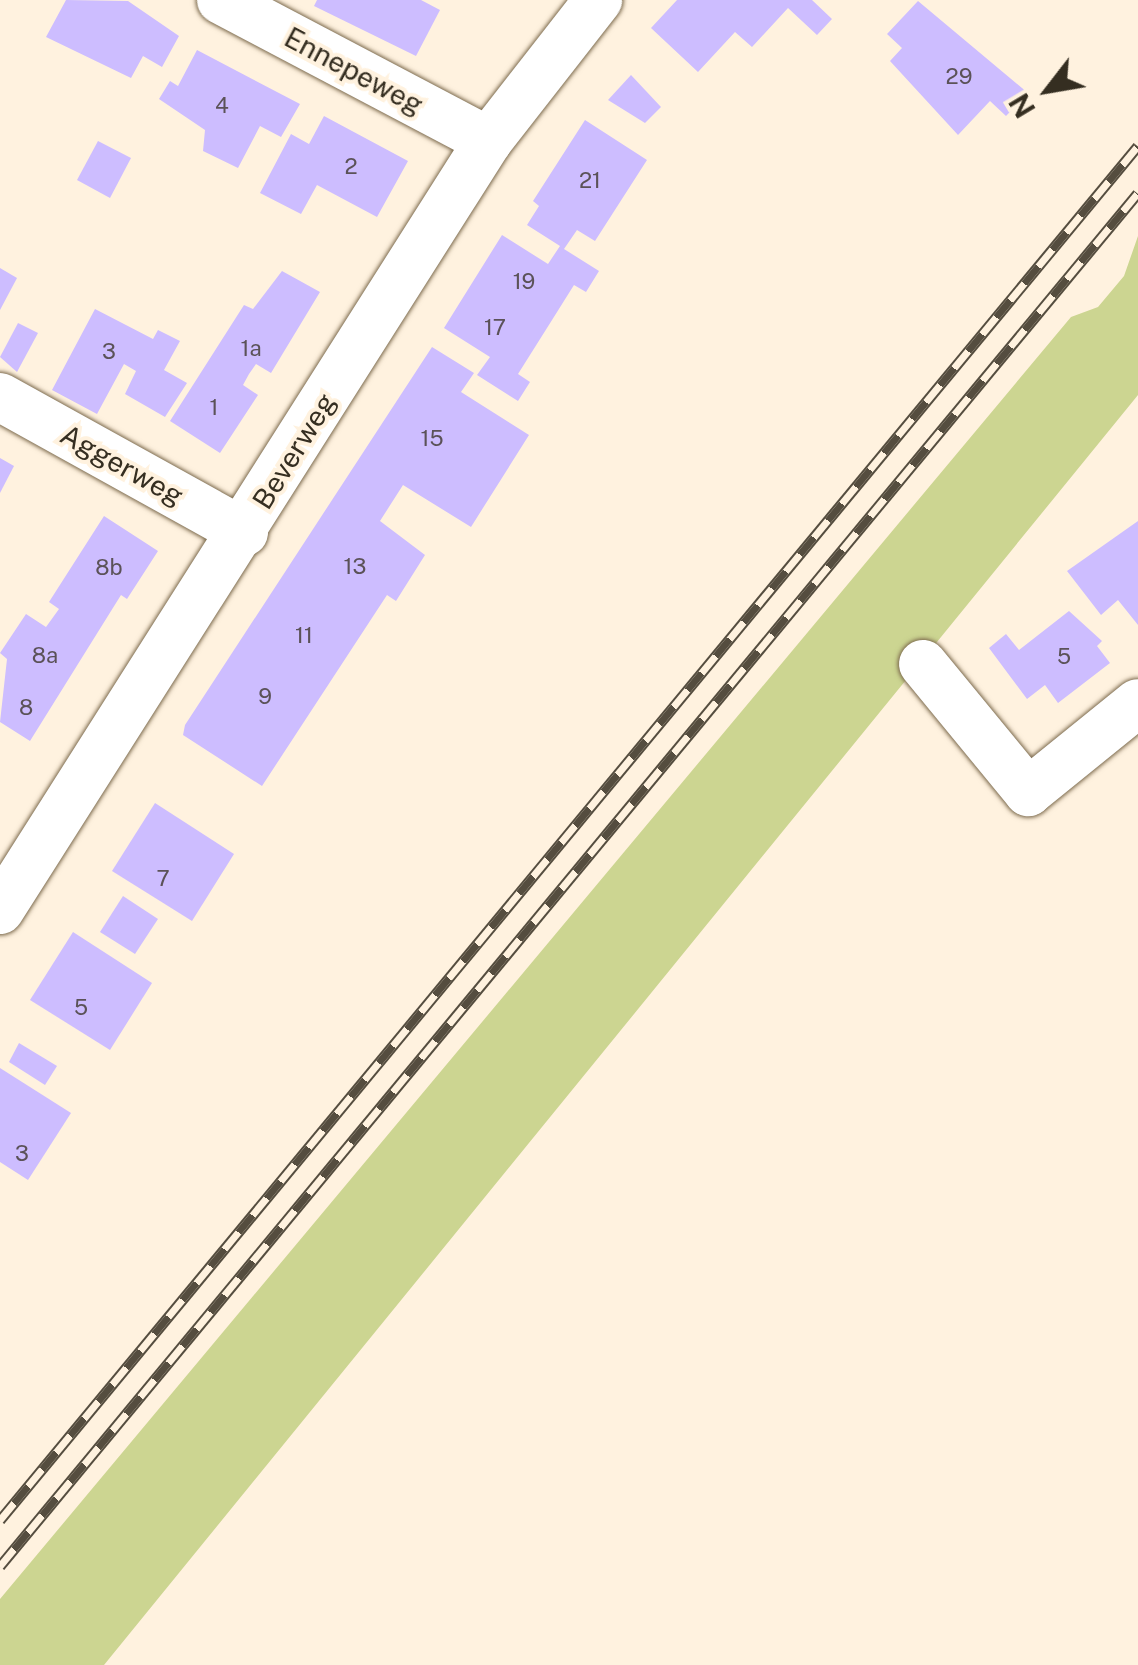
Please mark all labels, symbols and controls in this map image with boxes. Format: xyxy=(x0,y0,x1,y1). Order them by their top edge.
street label: Ennepeweg xyxy=(279,20,429,122)
north arrow xyxy=(998,40,1098,140)
house number: 29 xyxy=(946,64,972,90)
text: N xyxy=(1002,88,1042,124)
house number: 4 xyxy=(215,93,229,119)
house number: 2 xyxy=(344,154,358,180)
house number: 21 xyxy=(579,168,601,194)
house number: 19 xyxy=(513,269,535,295)
house number: 17 xyxy=(484,315,506,341)
house number: 1a xyxy=(240,336,262,362)
house number: 3 xyxy=(102,339,116,365)
street label: Beverweg xyxy=(245,387,343,515)
house number: 1 xyxy=(210,395,218,421)
street label: Aggerweg xyxy=(55,417,189,513)
house number: 15 xyxy=(420,426,444,452)
house number: 13 xyxy=(344,554,366,580)
house number: 8b xyxy=(95,555,123,581)
house number: 11 xyxy=(295,623,313,649)
house number: 8a xyxy=(32,643,58,669)
house number: 5 xyxy=(1057,644,1071,670)
house number: 9 xyxy=(258,684,272,710)
house number: 8 xyxy=(19,695,33,721)
house number: 7 xyxy=(156,866,170,892)
house number: 5 xyxy=(74,995,88,1021)
house number: 3 xyxy=(15,1141,29,1167)

